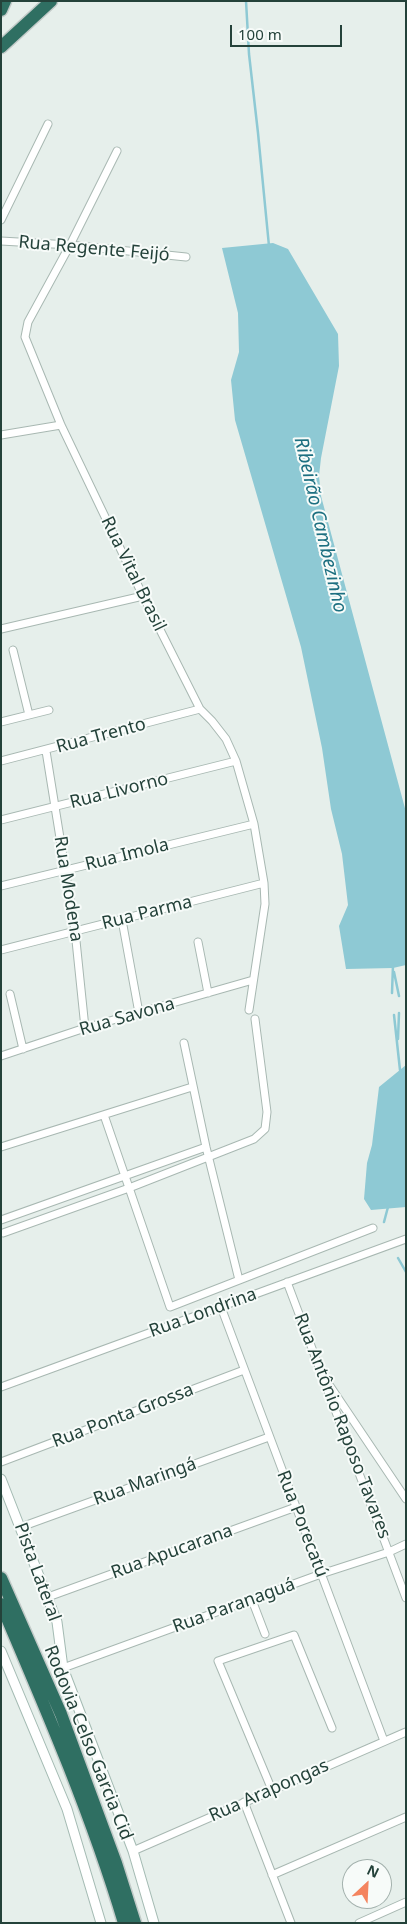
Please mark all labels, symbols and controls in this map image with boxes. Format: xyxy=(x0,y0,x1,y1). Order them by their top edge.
scale bar xyxy=(232,15,344,47)
text: 100 m xyxy=(238,24,282,44)
street label: Rua Regente Feijó xyxy=(17,232,171,266)
water label: Ribeirão Cambezinho xyxy=(289,435,351,615)
street label: Rua Vital Brasil xyxy=(96,513,170,635)
street label: Rua Trento xyxy=(54,714,148,758)
street label: Rua Livorno xyxy=(68,768,170,814)
street label: Rua Imola xyxy=(83,834,171,876)
street label: Rua Modena xyxy=(49,835,87,943)
street label: Rua Parma xyxy=(100,891,194,935)
street label: Rua Savona xyxy=(77,993,177,1041)
street label: Rua Londrina xyxy=(146,1284,260,1342)
street label: Rua Antônio Raposo Tavares xyxy=(289,1310,395,1542)
street label: Rua Ponta Grossa xyxy=(49,1379,197,1453)
street label: Rua Maringá xyxy=(91,1453,199,1511)
street label: Rua Porecatú xyxy=(272,1468,332,1580)
street label: Pista Lateral xyxy=(9,1520,65,1624)
street label: Rua Apucarana xyxy=(108,1520,236,1584)
street label: Rua Paranaguá xyxy=(170,1574,298,1638)
street label: Rodovia Celso Garcia Cid xyxy=(39,1643,137,1843)
street label: Rua Arapongas xyxy=(206,1755,332,1827)
north arrow xyxy=(342,1859,392,1909)
text: N xyxy=(364,1860,382,1882)

